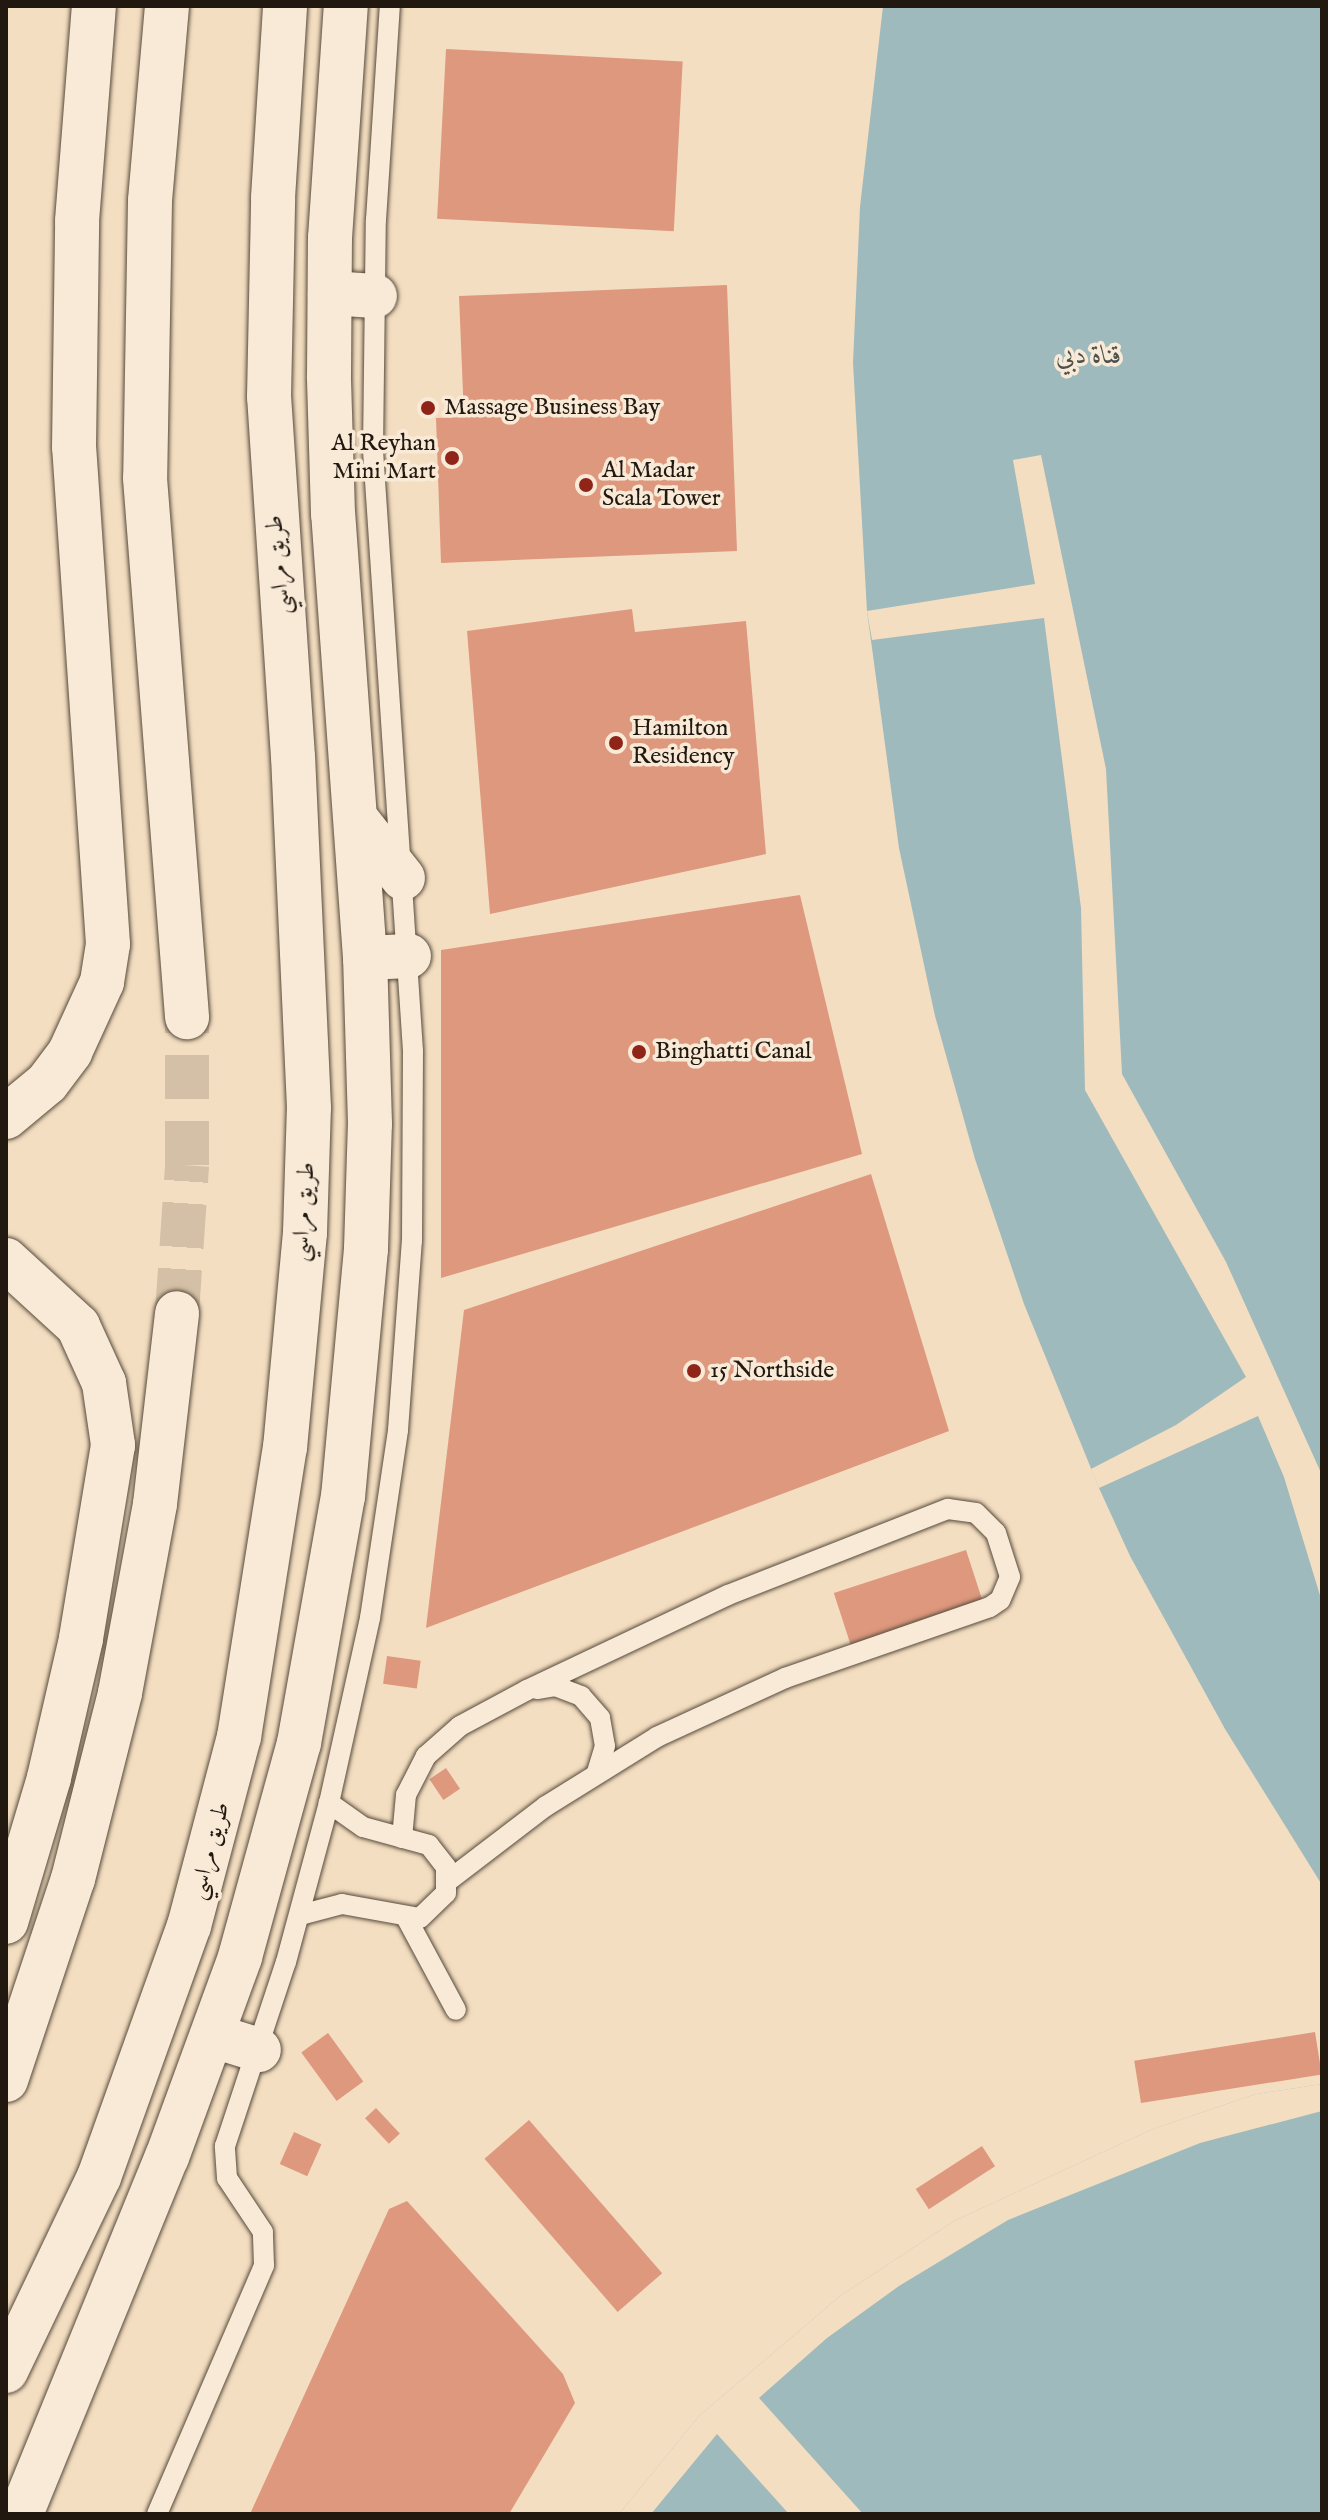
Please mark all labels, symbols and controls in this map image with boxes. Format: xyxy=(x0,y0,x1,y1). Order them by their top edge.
water label: قناة دبي xyxy=(1056,340,1122,372)
place label: Massage Business Bay xyxy=(444,394,660,422)
marker: Massage Business Bay xyxy=(419,399,437,417)
place label: Al Reyhan Mini Mart xyxy=(331,430,436,486)
marker: Al Reyhan Mini Mart xyxy=(443,449,461,467)
place label: Al Madar Scala Tower xyxy=(602,457,721,513)
marker: Al Madar Scala Tower xyxy=(577,476,595,494)
street label: طريق مراسي xyxy=(260,514,298,616)
place label: Hamilton Residency xyxy=(632,715,735,771)
marker: Hamilton Residency xyxy=(607,734,625,752)
place label: Binghatti Canal xyxy=(655,1038,812,1066)
marker: Binghatti Canal xyxy=(630,1043,648,1061)
street label: طريق مراسي xyxy=(286,1161,322,1263)
place label: 15 Northside xyxy=(710,1357,834,1385)
marker: 15 Northside xyxy=(685,1362,703,1380)
street label: طريق مراسي xyxy=(183,1799,237,1903)

